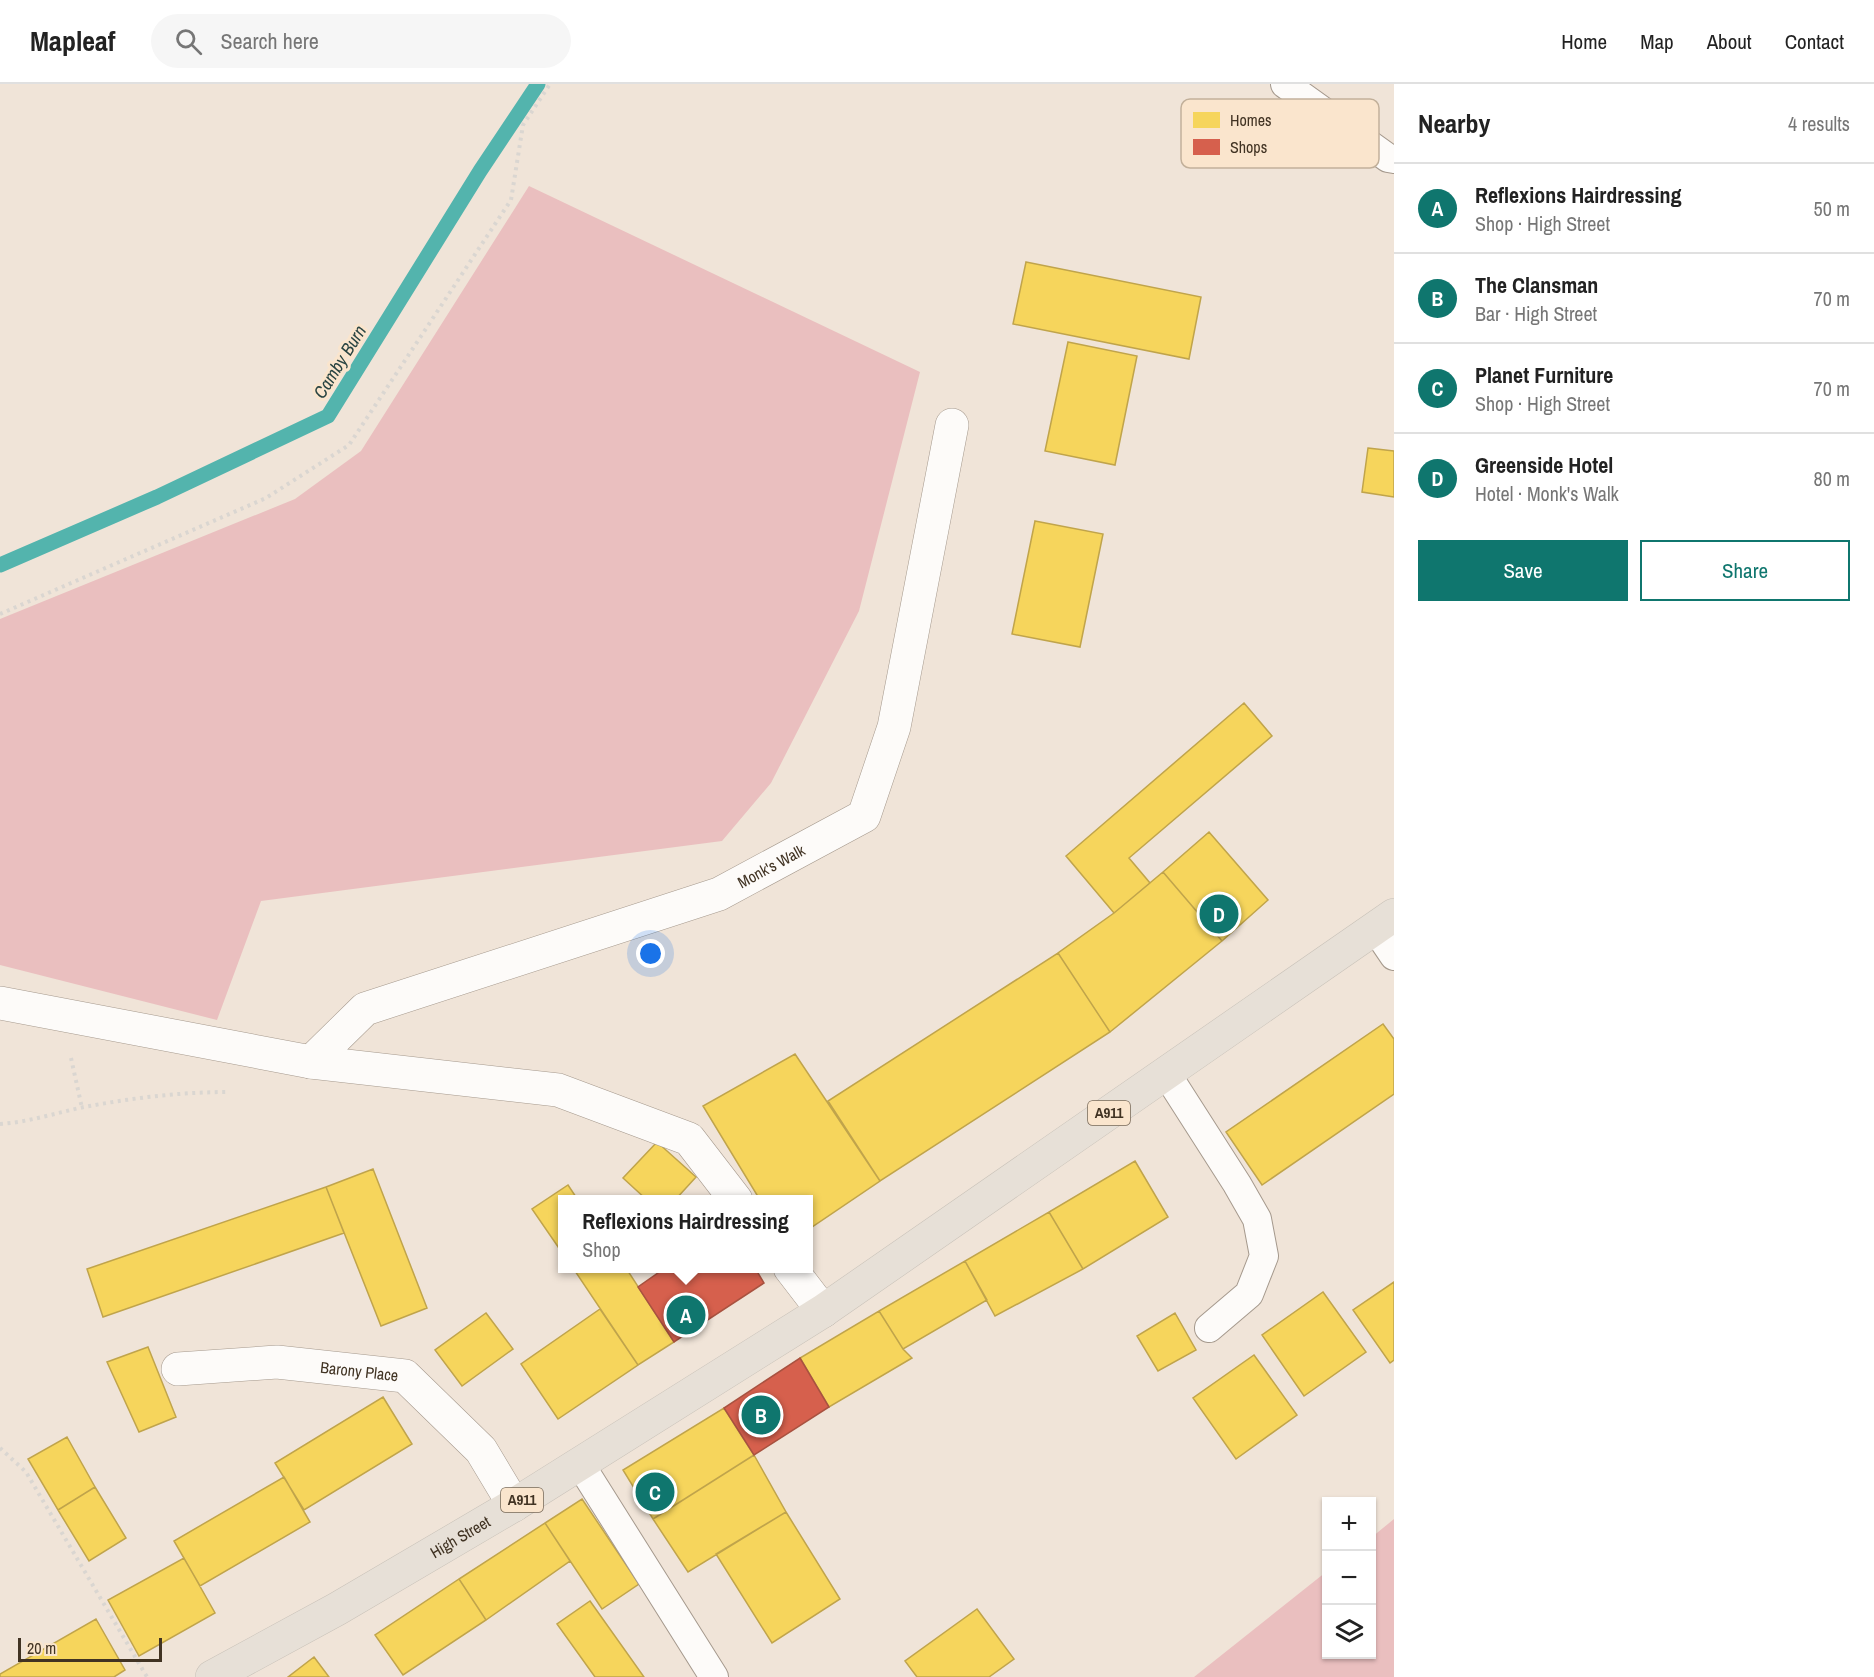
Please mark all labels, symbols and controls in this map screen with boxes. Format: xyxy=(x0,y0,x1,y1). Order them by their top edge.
search box xyxy=(151,14,571,68)
text: Mapleaf xyxy=(30,22,115,60)
icon: search xyxy=(172,25,205,58)
text: Search here xyxy=(220,26,319,56)
text: Home xyxy=(1561,27,1607,56)
text: Map xyxy=(1640,27,1674,56)
text: About xyxy=(1707,27,1752,56)
text: Contact xyxy=(1785,27,1844,56)
legend xyxy=(1181,99,1379,168)
text: Nearby xyxy=(1418,106,1490,141)
text: Homes xyxy=(1230,109,1272,131)
text: 4 results xyxy=(1788,110,1850,137)
text: Shops xyxy=(1230,136,1267,158)
text: Reflexions Hairdressing xyxy=(1475,180,1682,210)
text: A xyxy=(1432,195,1443,222)
text: 50 m xyxy=(1814,195,1850,222)
text: Shop · High Street xyxy=(1475,210,1610,237)
text: The Clansman xyxy=(1475,270,1598,300)
text: B xyxy=(1432,285,1443,312)
text: 70 m xyxy=(1814,285,1850,312)
text: Bar · High Street xyxy=(1475,300,1597,327)
water label: Camby Burn xyxy=(307,320,372,403)
text: Planet Furniture xyxy=(1475,360,1613,390)
text: C xyxy=(1432,375,1443,402)
text: 70 m xyxy=(1814,375,1850,402)
text: Shop · High Street xyxy=(1475,390,1610,417)
text: Greenside Hotel xyxy=(1475,450,1613,480)
text: D xyxy=(1432,465,1443,492)
text: 80 m xyxy=(1814,465,1850,492)
text: Hotel · Monk's Walk xyxy=(1475,480,1619,507)
button: Save xyxy=(1418,540,1628,601)
button: Share xyxy=(1640,540,1850,601)
street label: Monk's Walk xyxy=(733,839,809,893)
pin: D xyxy=(1200,892,1238,936)
your location xyxy=(636,939,665,968)
road number: A911 xyxy=(1088,1101,1130,1125)
popup xyxy=(558,1195,813,1273)
text: Reflexions Hairdressing xyxy=(582,1206,789,1236)
text: Shop xyxy=(582,1236,621,1263)
pin: A xyxy=(666,1292,706,1338)
street label: Barony Place xyxy=(319,1356,399,1386)
pin: B xyxy=(742,1392,780,1438)
pin: C xyxy=(636,1470,674,1514)
road number: A911 xyxy=(501,1488,543,1512)
map controls xyxy=(1322,1497,1376,1659)
button: + xyxy=(1322,1497,1376,1551)
street label: High Street xyxy=(426,1510,495,1563)
button: − xyxy=(1322,1551,1376,1605)
button: layers xyxy=(1322,1605,1376,1659)
scale bar xyxy=(18,1635,162,1662)
text: 20 m xyxy=(27,1637,56,1659)

